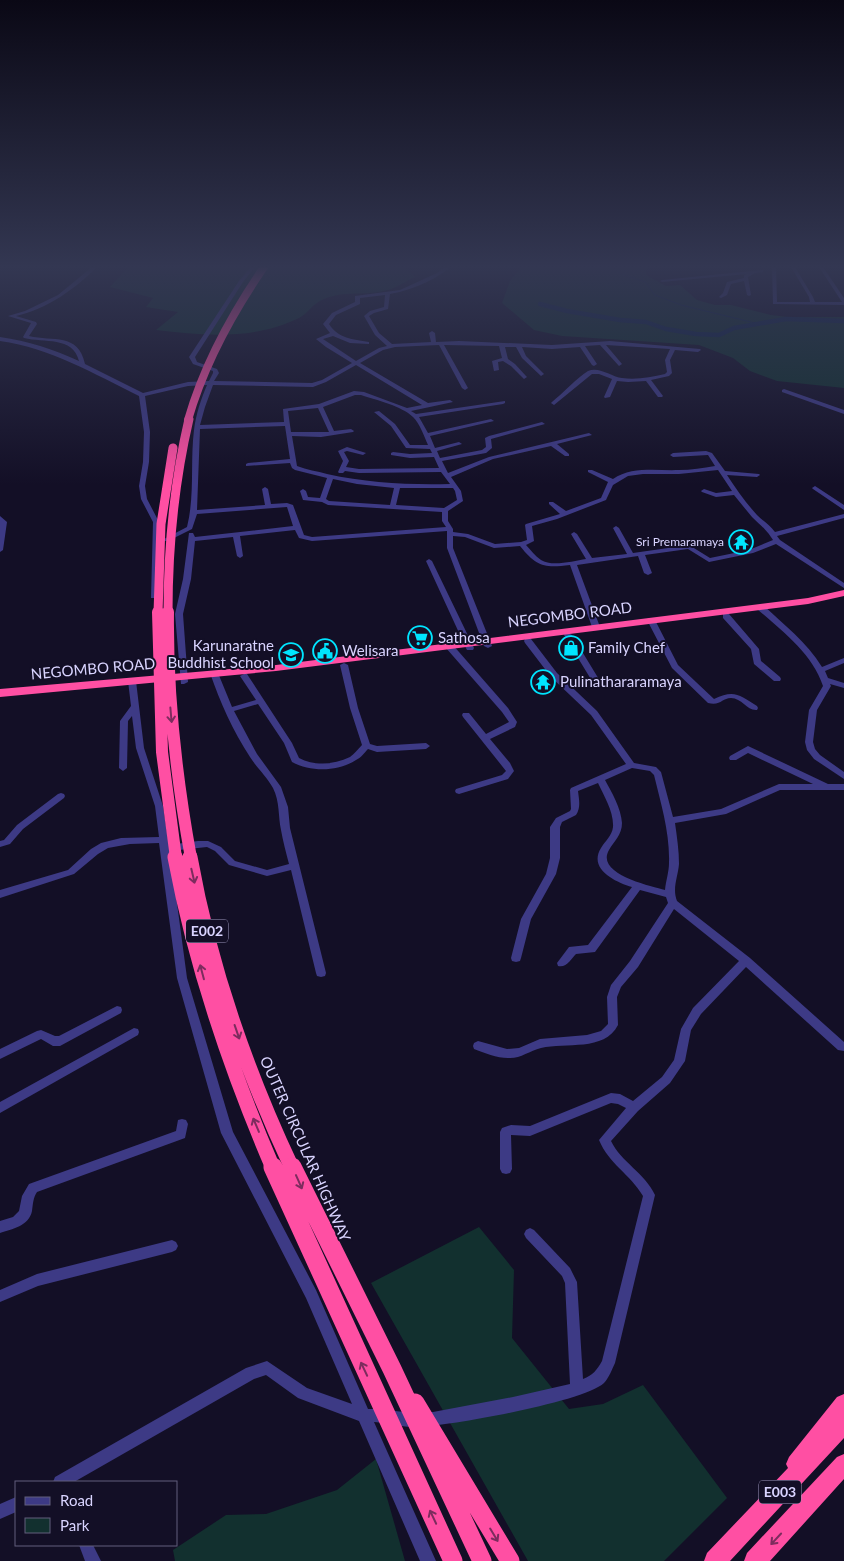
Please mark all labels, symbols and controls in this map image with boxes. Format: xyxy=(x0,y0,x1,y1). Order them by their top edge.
temple icon: Sri Premaramaya xyxy=(728,529,754,555)
place label: Sri Premaramaya xyxy=(636,534,724,549)
street label: NEGOMBO ROAD xyxy=(507,597,633,631)
supermarket icon: Sathosa xyxy=(407,625,433,651)
place label: Sathosa xyxy=(438,628,490,646)
shop icon: Family Chef xyxy=(558,635,584,661)
place label: Karunaratne Buddhist School xyxy=(167,636,274,671)
public building icon: Welisara xyxy=(312,638,338,664)
place label: Family Chef xyxy=(588,638,666,656)
place label: Welisara xyxy=(342,641,399,659)
school or university icon: Karunaratne Buddhist School xyxy=(278,642,304,668)
street label: NEGOMBO ROAD xyxy=(30,654,156,682)
temple icon: Pulinathararamaya xyxy=(530,669,556,695)
place label: Pulinathararamaya xyxy=(560,672,682,690)
one-way arrow xyxy=(166,706,176,722)
one-way arrow xyxy=(189,867,198,883)
road number: E002 xyxy=(186,919,228,942)
one-way arrow xyxy=(197,964,206,980)
one-way arrow xyxy=(233,1023,242,1039)
street label: OUTER CIRCULAR HIGHWAY xyxy=(257,1053,355,1245)
one-way arrow xyxy=(250,1118,260,1133)
one-way arrow xyxy=(294,1174,304,1189)
one-way arrow xyxy=(359,1362,369,1377)
road number: E003 xyxy=(759,1480,801,1504)
legend xyxy=(15,1481,178,1546)
text: Road xyxy=(60,1491,93,1509)
one-way arrow xyxy=(427,1510,437,1525)
text: Park xyxy=(60,1516,90,1534)
one-way arrow xyxy=(490,1528,500,1542)
one-way arrow xyxy=(770,1532,782,1545)

